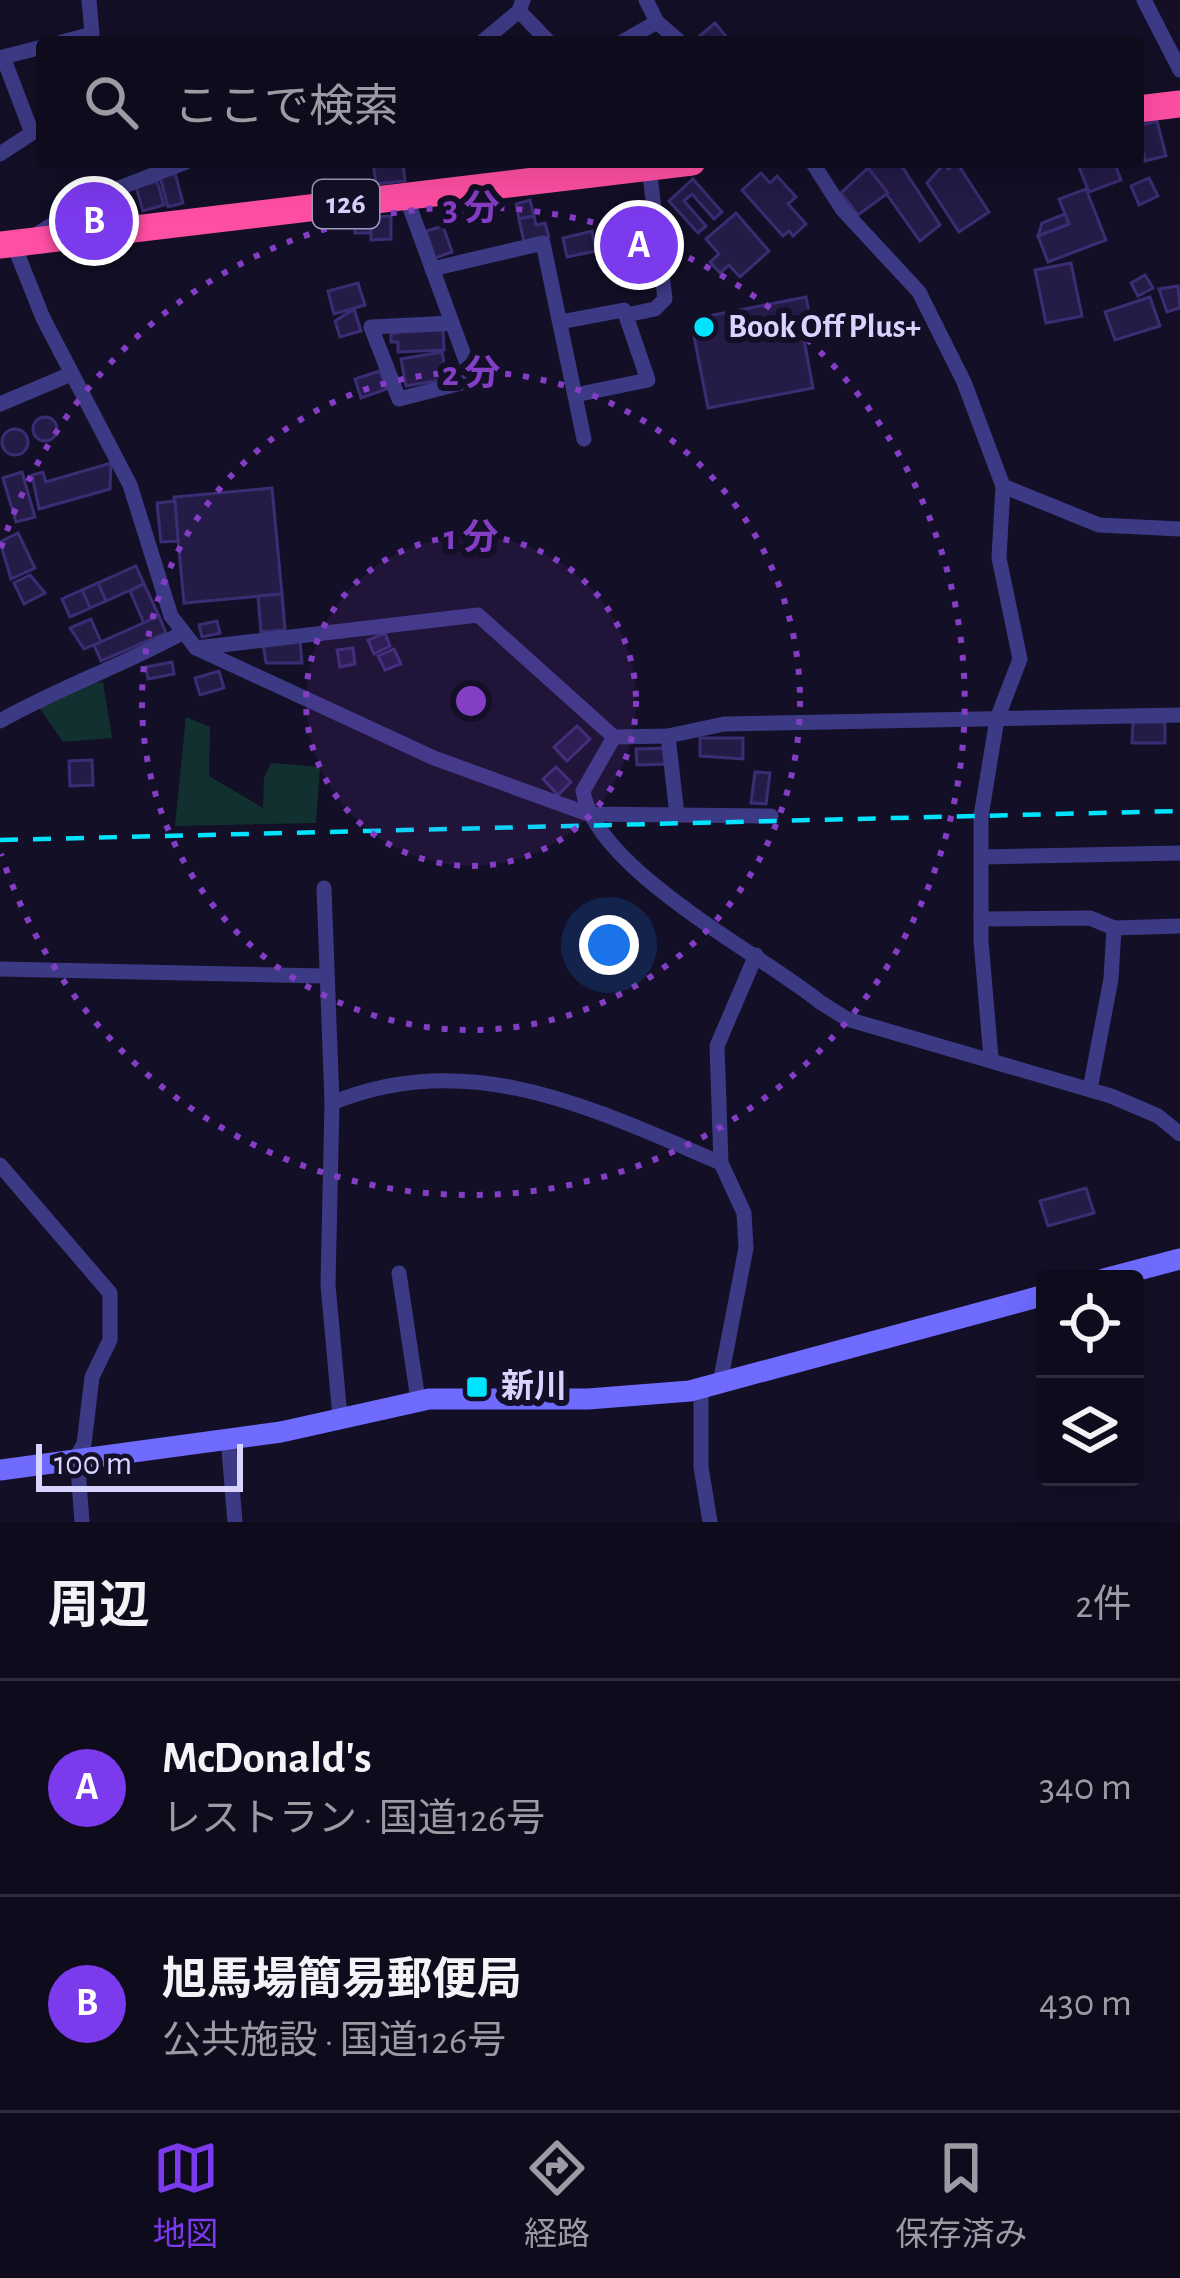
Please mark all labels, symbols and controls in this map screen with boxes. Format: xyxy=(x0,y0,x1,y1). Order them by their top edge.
search box xyxy=(36,36,1144,168)
icon: search xyxy=(78,69,144,135)
text: ここで検索 xyxy=(174,85,399,130)
pin: B xyxy=(55,176,133,266)
road number: 126 xyxy=(313,180,379,228)
text: 3 分 xyxy=(443,189,499,227)
pin: A xyxy=(600,200,678,290)
place label: Book Off Plus+ xyxy=(728,311,921,344)
marker: Book Off Plus+ xyxy=(691,314,717,340)
text: 2 分 xyxy=(442,354,500,392)
text: 1 分 xyxy=(444,518,498,556)
centre of rings xyxy=(450,680,492,722)
your location xyxy=(579,915,639,975)
map controls xyxy=(1036,1270,1144,1486)
button: locate xyxy=(1036,1270,1144,1378)
place label: 新川 xyxy=(501,1369,567,1404)
marker: 新川 xyxy=(464,1374,490,1400)
button: layers xyxy=(1036,1378,1144,1486)
scale bar xyxy=(36,1438,243,1491)
text: 100 m xyxy=(54,1448,132,1481)
text: 周辺 xyxy=(48,1581,150,1632)
text: 2件 xyxy=(1075,1586,1132,1625)
text: McDonald's xyxy=(162,1736,372,1781)
text: A xyxy=(75,1768,99,1807)
text: 340 m xyxy=(1039,1768,1132,1807)
text: レストラン · 国道126号 xyxy=(162,1800,545,1839)
text: 旭馬場簡易郵便局 xyxy=(162,1958,522,2003)
text: B xyxy=(76,1984,98,2023)
text: 430 m xyxy=(1039,1984,1132,2023)
text: 公共施設 · 国道126号 xyxy=(162,2022,506,2061)
tab: 地図 xyxy=(153,2135,219,2256)
tab: 経路 xyxy=(524,2135,590,2256)
tab: 保存済み xyxy=(895,2135,1027,2256)

